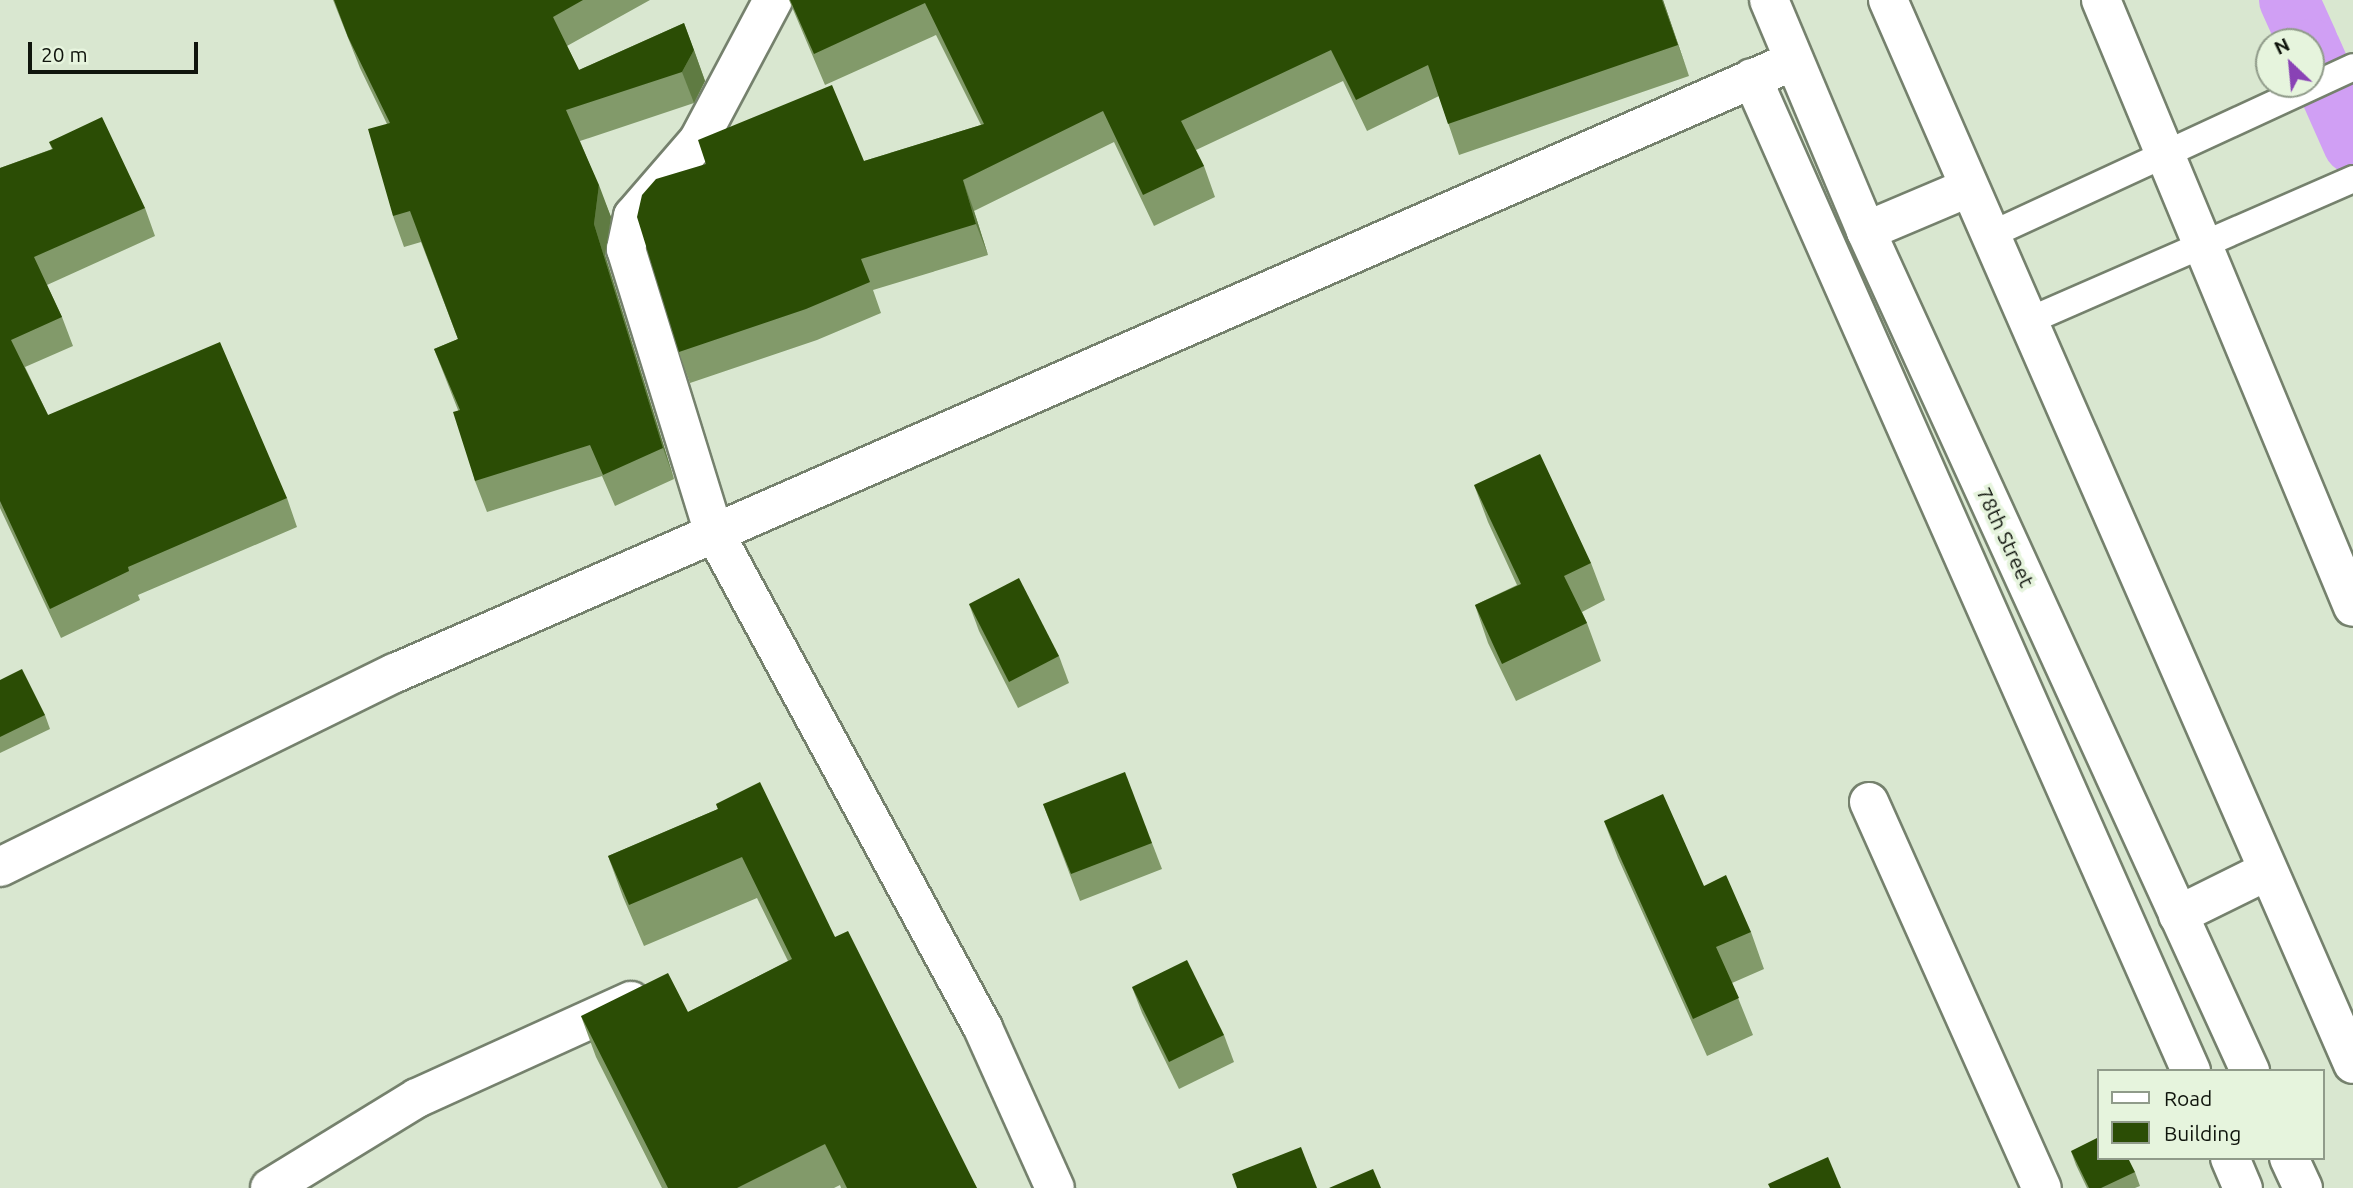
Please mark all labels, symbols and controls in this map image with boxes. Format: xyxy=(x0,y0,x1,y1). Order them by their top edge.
scale bar xyxy=(32,28,201,72)
north arrow xyxy=(2255,28,2325,98)
text: N xyxy=(2270,33,2293,59)
text: 20 m xyxy=(41,42,88,66)
street label: 78th Street xyxy=(1972,483,2040,591)
legend xyxy=(2098,1069,2325,1160)
text: Road xyxy=(2164,1086,2212,1110)
text: Building xyxy=(2164,1121,2241,1145)

